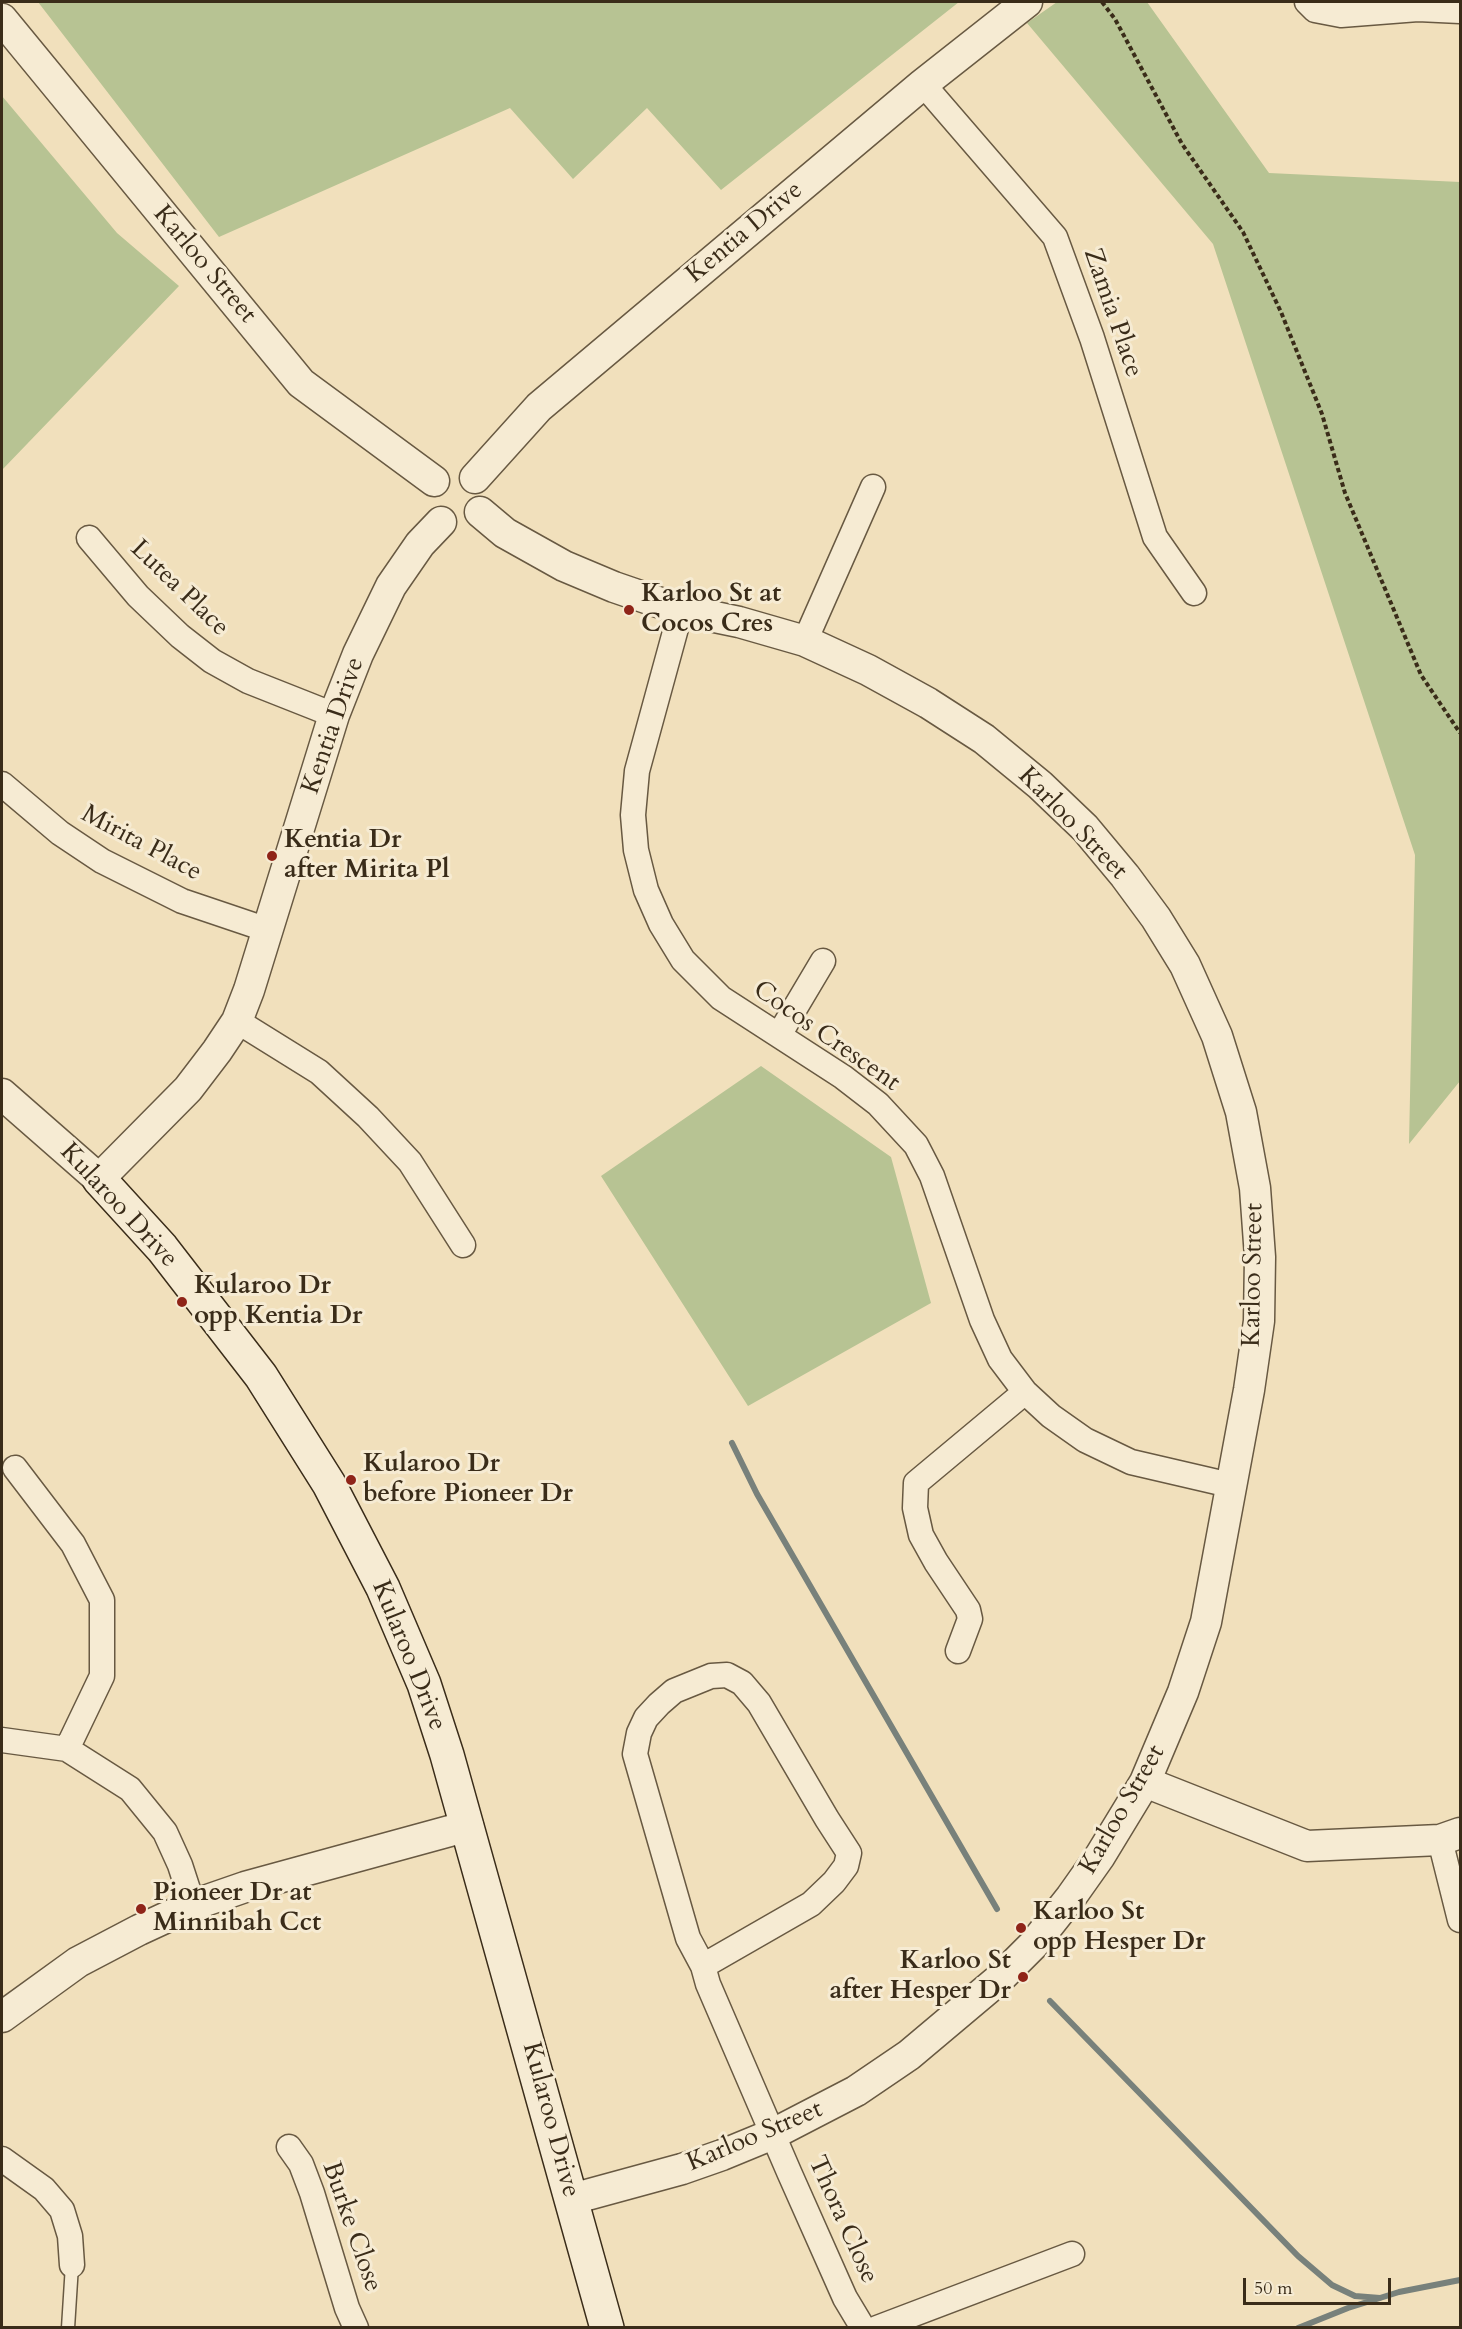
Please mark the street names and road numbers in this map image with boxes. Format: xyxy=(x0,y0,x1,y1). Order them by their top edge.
street label: Kentia Drive xyxy=(680,175,810,291)
street label: Karloo Street xyxy=(146,200,262,330)
street label: Zamia Place xyxy=(1075,244,1149,382)
street label: Lutea Place xyxy=(123,534,235,644)
street label: Kentia Drive xyxy=(296,654,372,798)
street label: Karloo Street xyxy=(1011,761,1133,887)
street label: Mirita Place xyxy=(75,799,207,889)
street label: Cocos Crescent xyxy=(747,975,905,1099)
street label: Kularoo Drive xyxy=(52,1137,184,1275)
street label: Karloo Street xyxy=(1237,1203,1271,1347)
street label: Kularoo Drive xyxy=(364,1576,452,1736)
street label: Karloo Street xyxy=(1073,1740,1173,1880)
street label: Kularoo Drive xyxy=(514,2039,586,2201)
street label: Karloo Street xyxy=(682,2094,828,2180)
street label: Thora Close xyxy=(800,2151,884,2289)
street label: Burke Close xyxy=(314,2158,388,2296)

